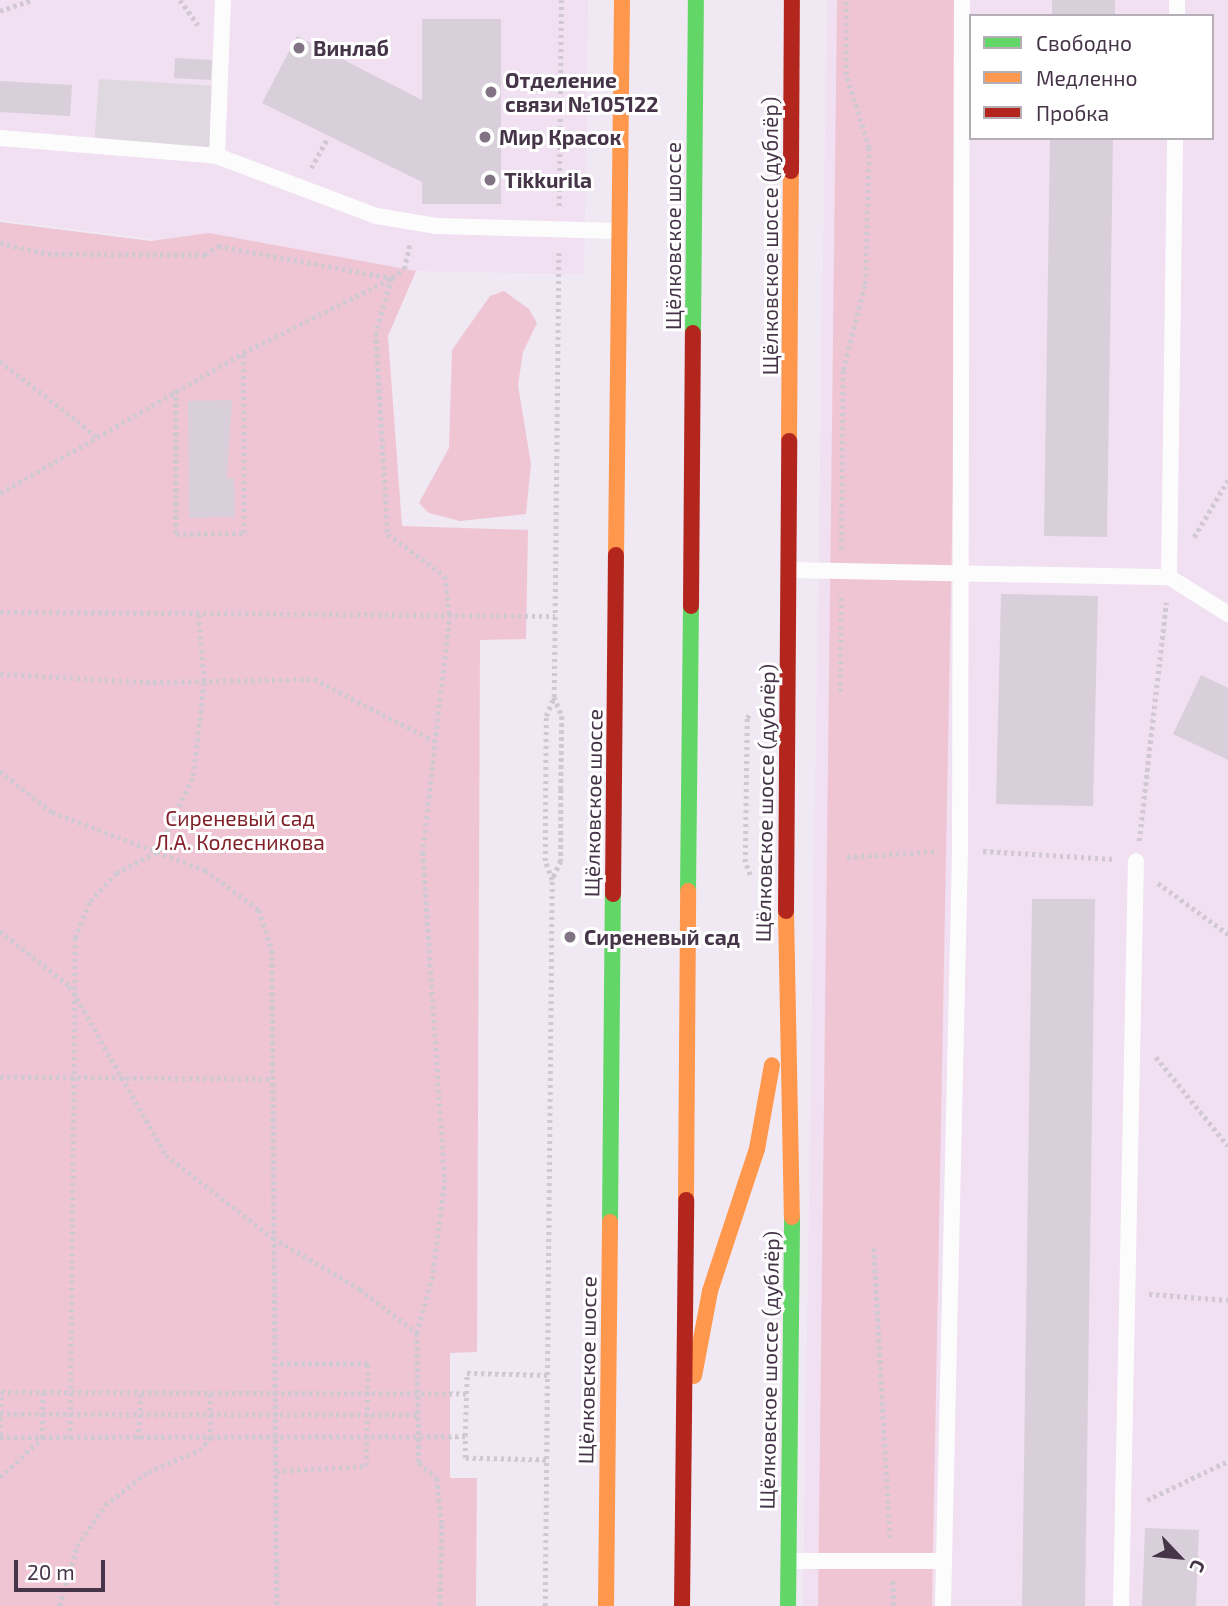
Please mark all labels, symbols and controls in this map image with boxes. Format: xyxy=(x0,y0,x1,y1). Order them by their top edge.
legend xyxy=(969,14,1214,140)
text: Свободно xyxy=(1036,30,1132,55)
place label: Винлаб xyxy=(313,35,389,61)
marker: Винлаб xyxy=(291,40,307,56)
text: Медленно xyxy=(1036,65,1138,90)
place label: Отделение связи №105122 xyxy=(505,67,658,117)
marker: Отделение связи №105122 xyxy=(483,84,499,100)
street label: Щёлковское шоссе (дублёр) xyxy=(757,97,783,375)
text: Пробка xyxy=(1036,100,1109,125)
place label: Мир Красок xyxy=(499,124,621,150)
marker: Мир Красок xyxy=(477,129,493,145)
street label: Щёлковское шоссе xyxy=(660,142,686,330)
place label: Tikkurila xyxy=(504,167,592,193)
marker: Tikkurila xyxy=(482,172,498,188)
street label: Щёлковское шоссе (дублёр) xyxy=(750,664,780,942)
street label: Щёлковское шоссе xyxy=(579,709,607,897)
park label: Сиреневый сад Л.А. Колесникова xyxy=(155,805,325,855)
place label: Сиреневый сад xyxy=(584,924,740,950)
marker: Сиреневый сад xyxy=(562,929,578,945)
street label: Щёлковское шоссе (дублёр) xyxy=(754,1231,784,1509)
street label: Щёлковское шоссе xyxy=(573,1276,601,1464)
north arrow xyxy=(1144,1522,1214,1592)
scale bar xyxy=(18,1546,108,1590)
text: С xyxy=(1186,1556,1211,1576)
text: 20 m xyxy=(27,1559,75,1584)

